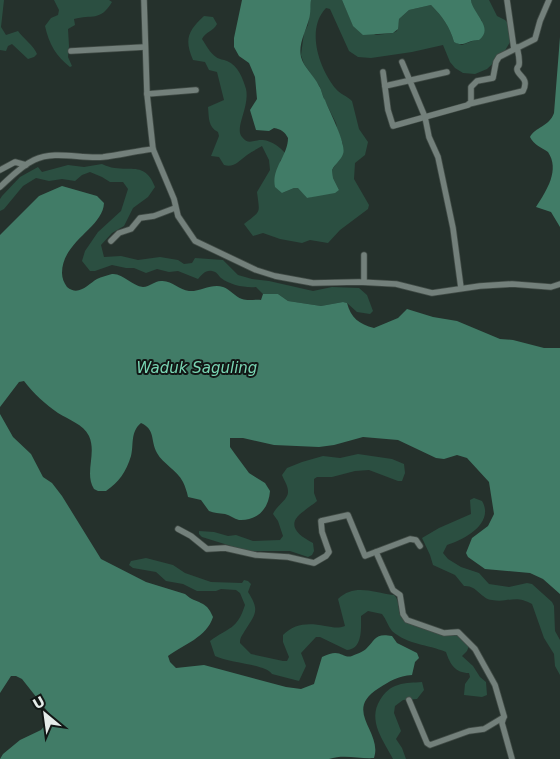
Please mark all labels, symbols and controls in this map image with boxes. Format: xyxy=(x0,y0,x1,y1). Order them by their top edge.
water label: Waduk Saguling xyxy=(137,359,257,377)
north arrow xyxy=(20,689,70,739)
text: U xyxy=(30,693,48,712)

